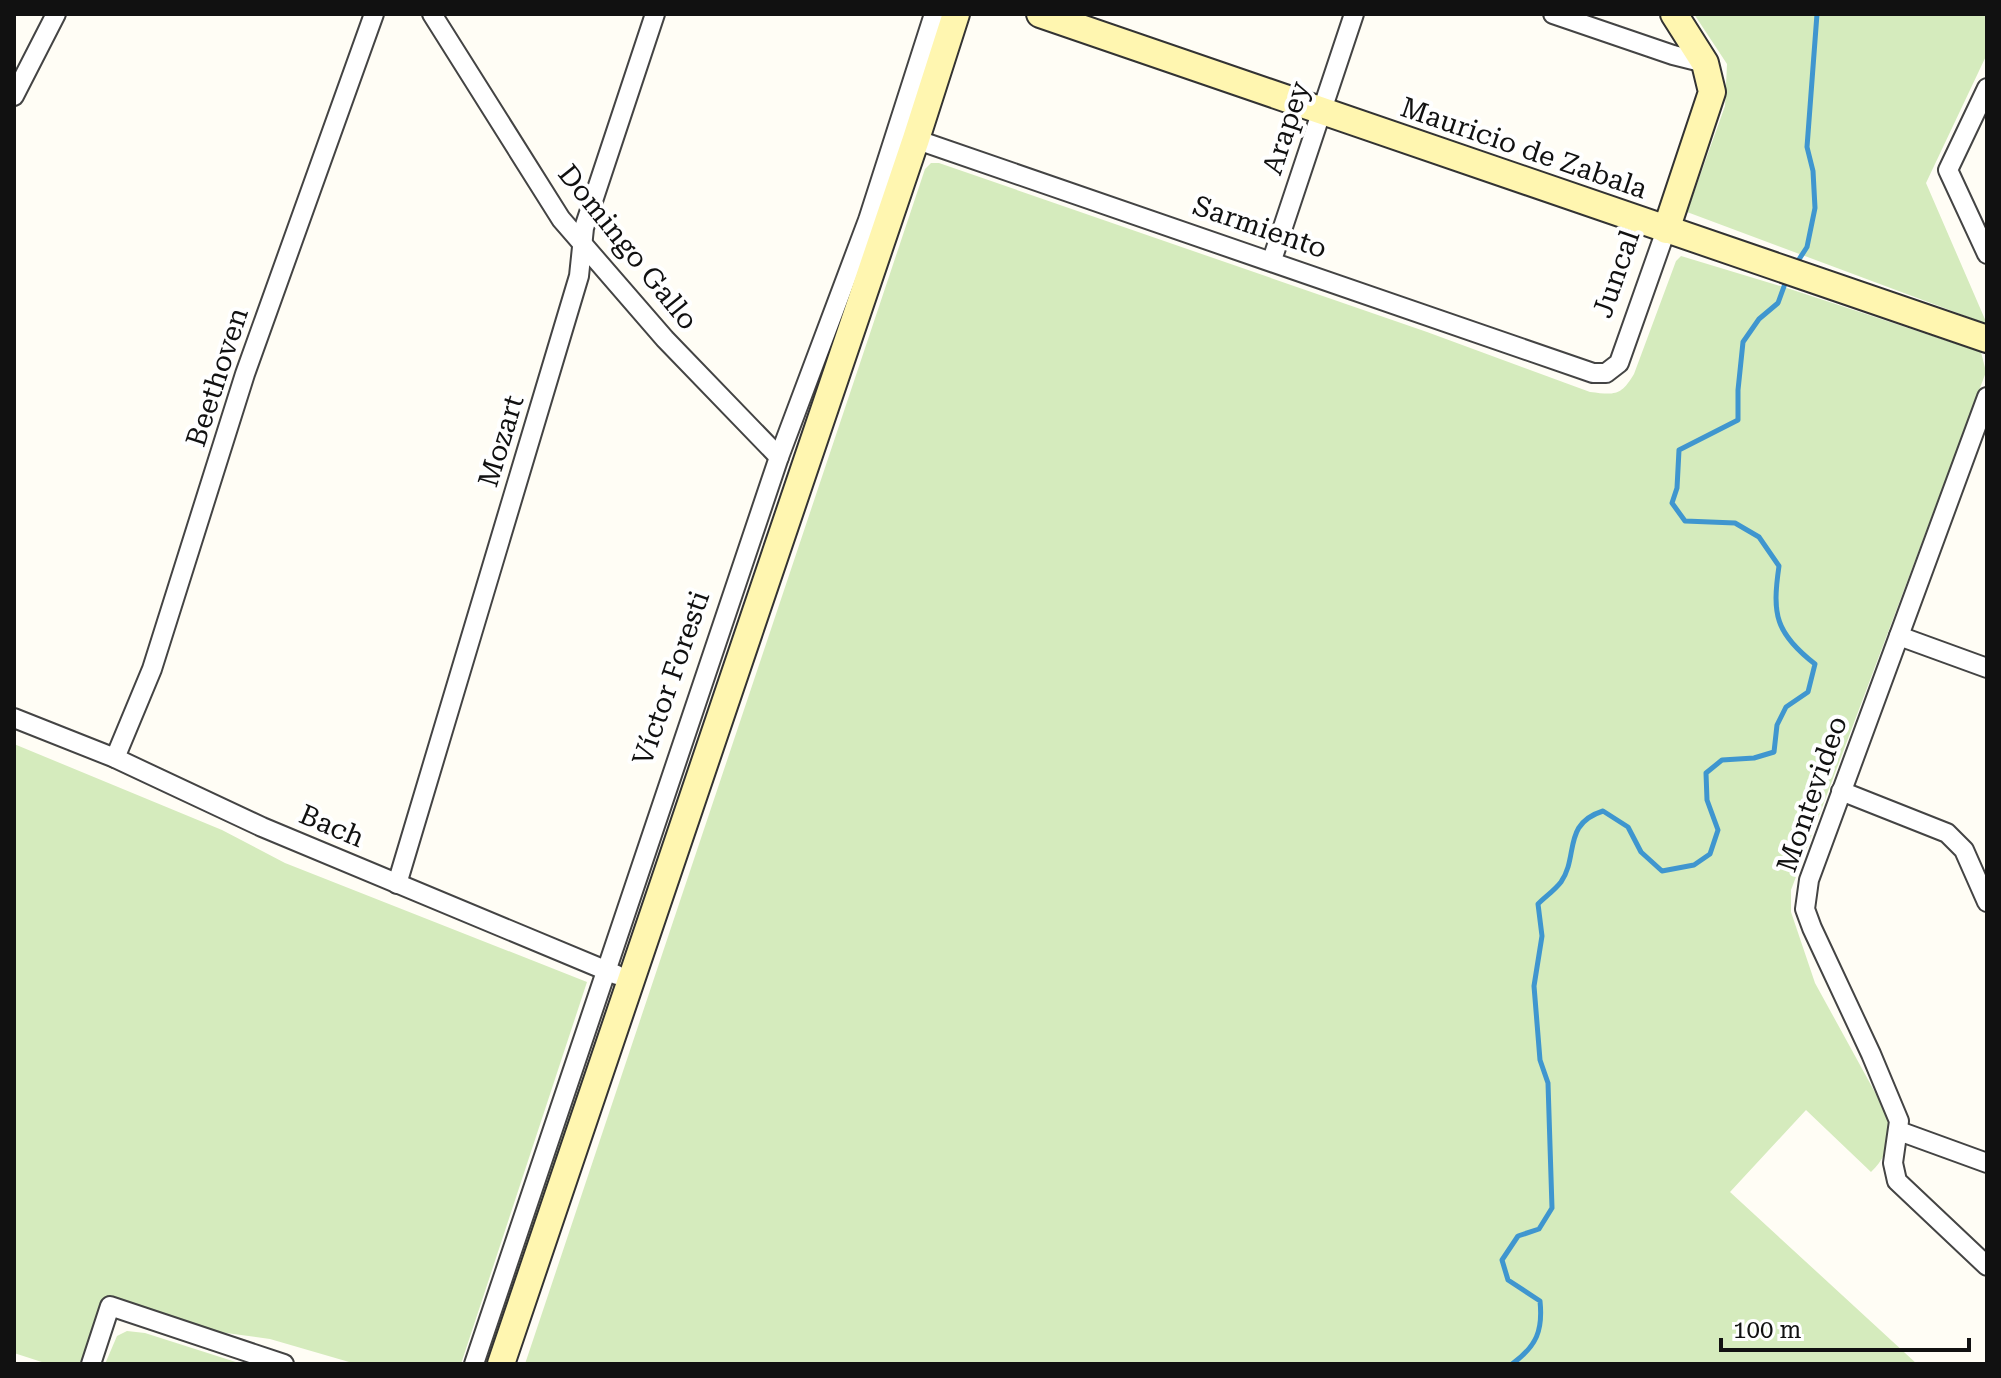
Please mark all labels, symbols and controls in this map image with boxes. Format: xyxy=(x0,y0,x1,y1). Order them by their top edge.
street label: Arapey xyxy=(1255,77,1317,179)
street label: Mauricio de Zabala xyxy=(1397,90,1651,206)
street label: Domingo Gallo xyxy=(551,158,705,336)
street label: Sarmiento xyxy=(1189,189,1331,265)
street label: Juncal xyxy=(1586,226,1646,322)
street label: Beethoven xyxy=(179,303,255,451)
street label: Mozart xyxy=(471,391,531,491)
street label: Víctor Foresti xyxy=(626,586,716,769)
street label: Montevideo xyxy=(1770,712,1854,876)
street label: Bach xyxy=(295,798,369,854)
scale bar xyxy=(1721,1302,1969,1352)
text: 100 m xyxy=(1733,1316,1801,1344)

